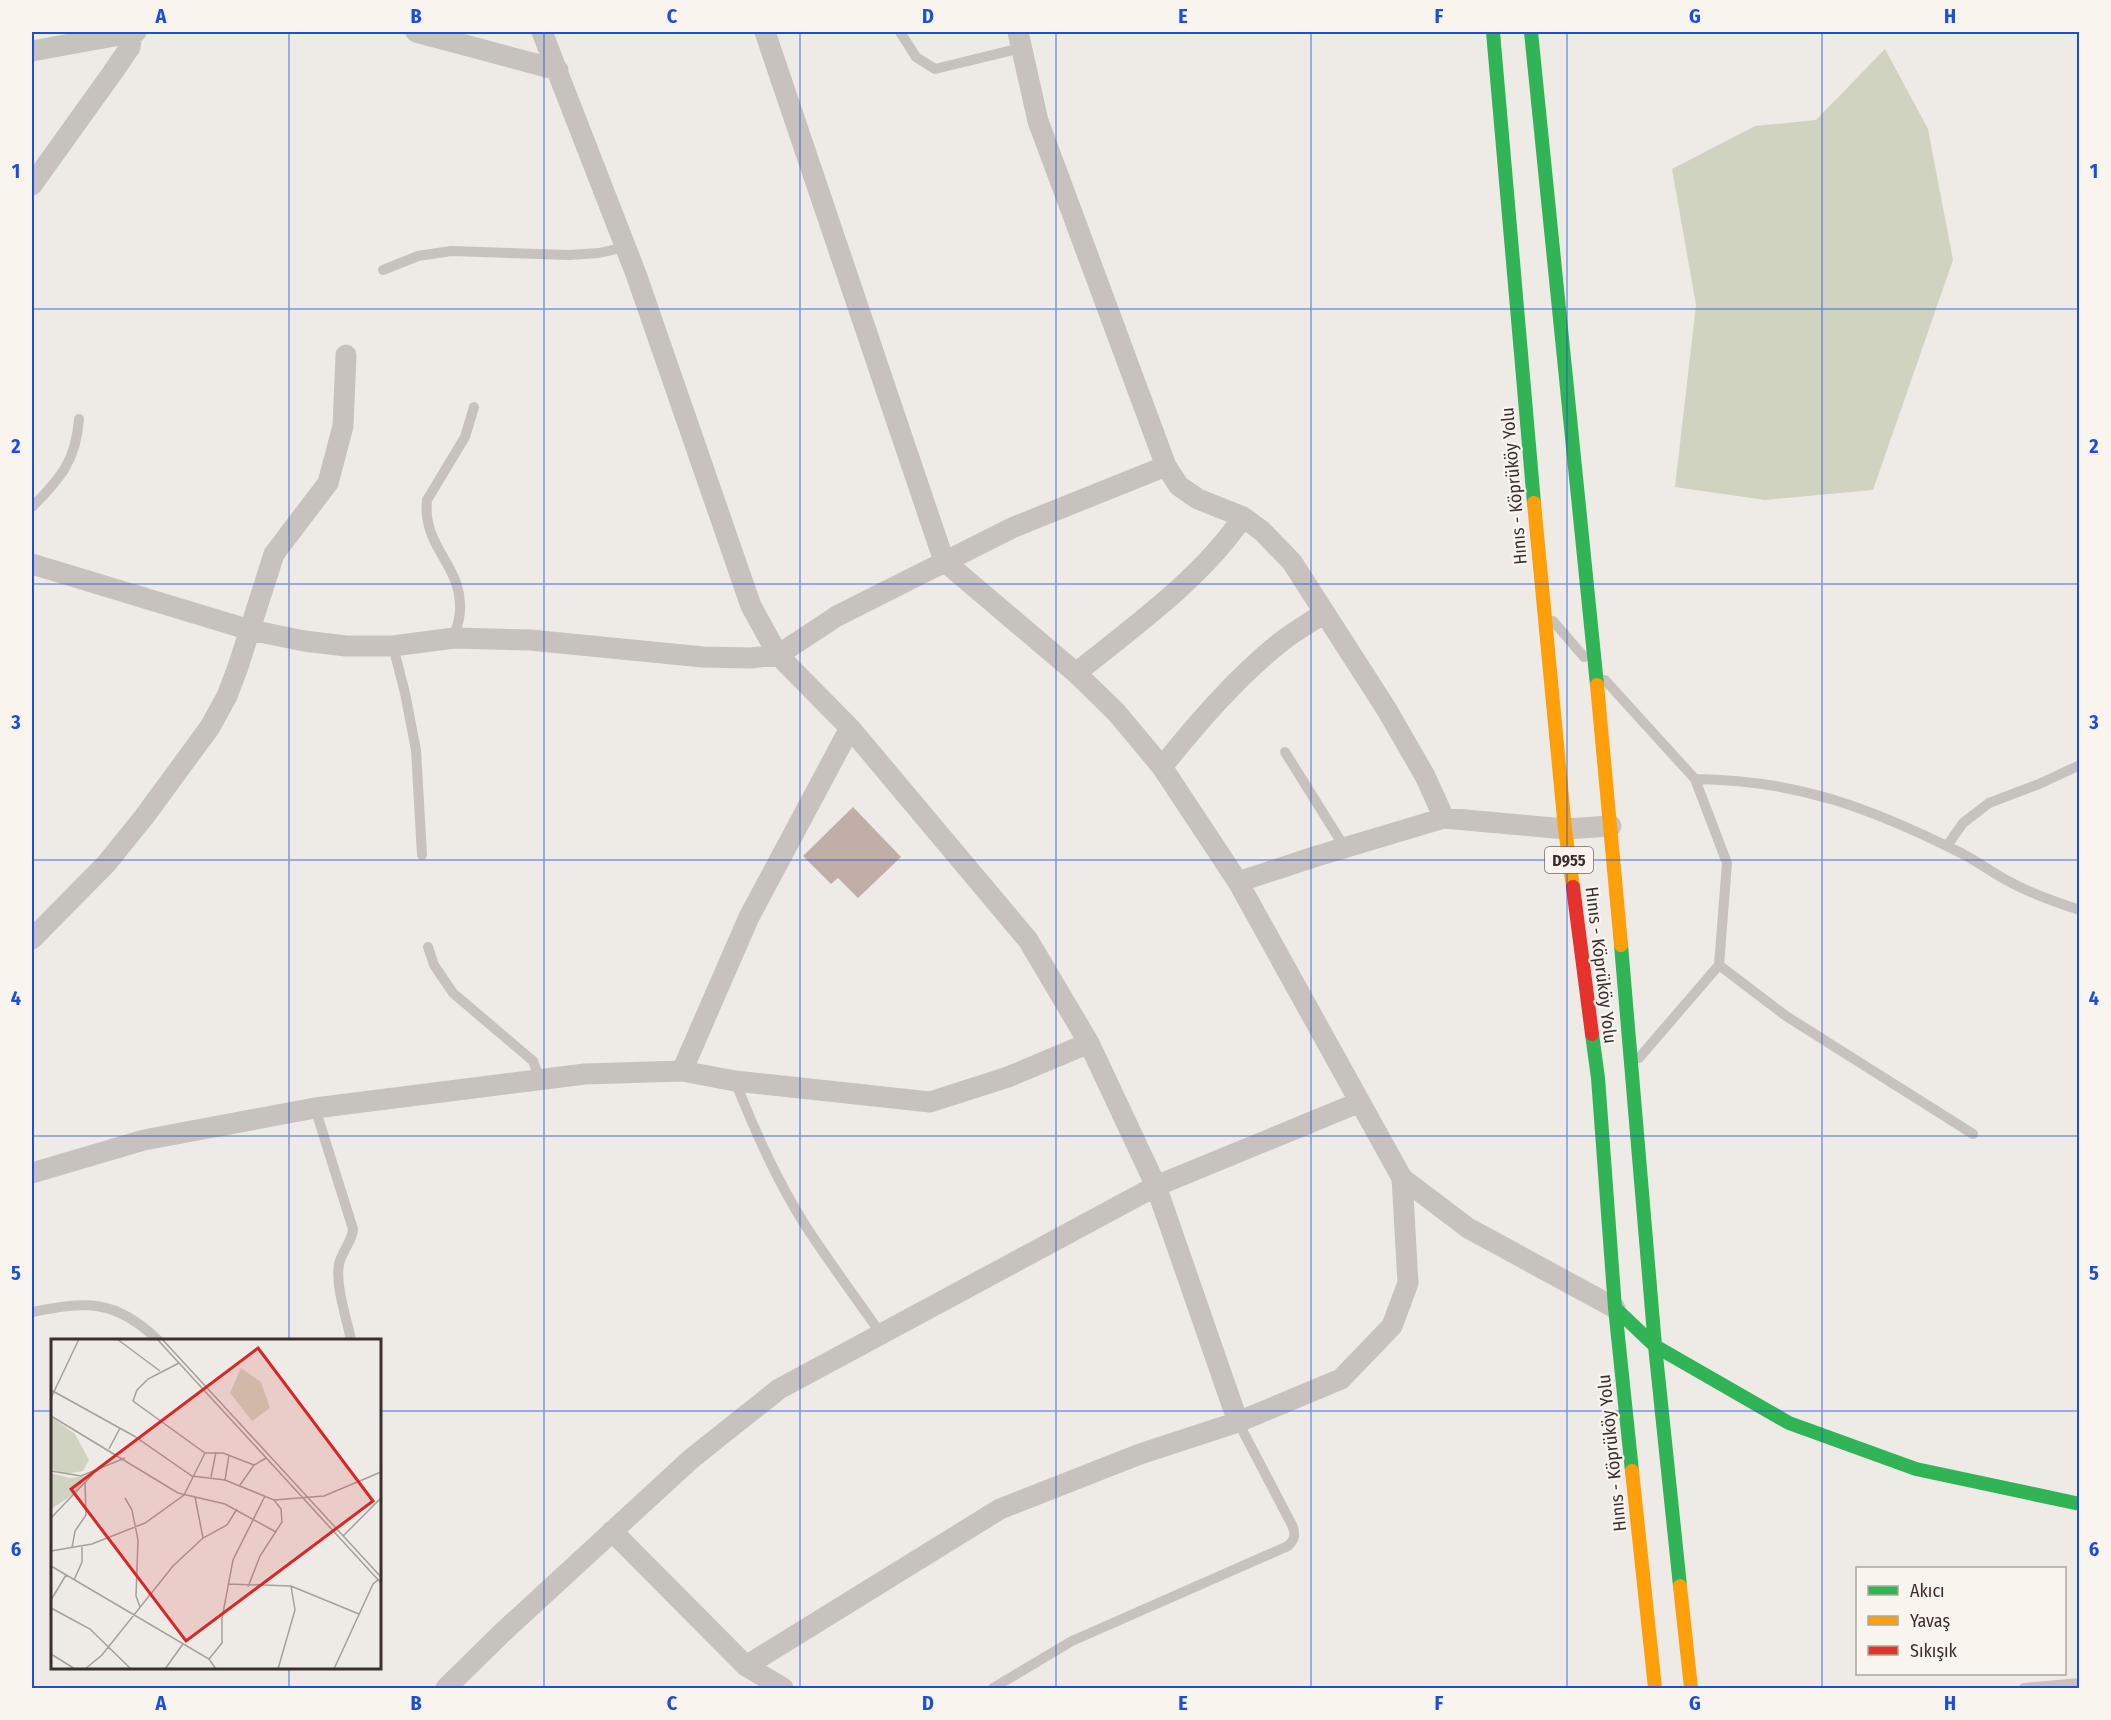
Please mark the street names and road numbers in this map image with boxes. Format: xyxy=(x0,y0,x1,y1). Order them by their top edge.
street label: Hınıs - Köprüköy Yolu xyxy=(1496,406,1532,566)
road number: D955 xyxy=(1545,847,1593,873)
street label: Hınıs - Köprüköy Yolu xyxy=(1580,885,1622,1045)
street label: Hınıs - Köprüköy Yolu xyxy=(1593,1373,1631,1533)

